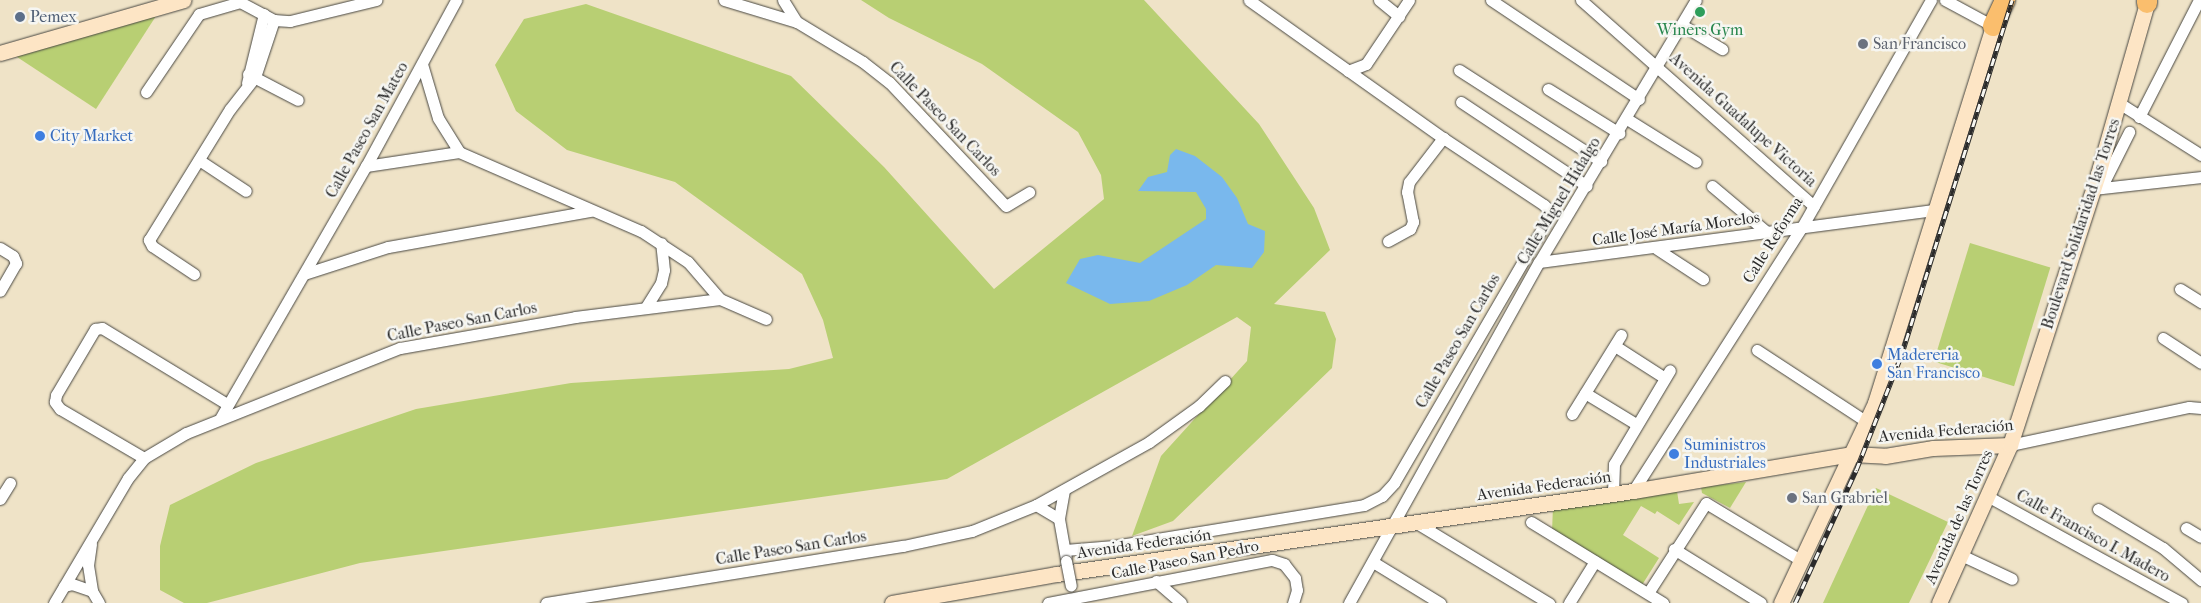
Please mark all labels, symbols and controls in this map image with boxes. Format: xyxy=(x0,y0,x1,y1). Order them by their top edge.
marker: Winers Gym xyxy=(1694,6,1706,18)
place label: Pemex xyxy=(30,7,77,27)
marker: Pemex xyxy=(14,11,26,23)
place label: Winers Gym xyxy=(1657,20,1743,40)
place label: San Francisco xyxy=(1873,34,1966,54)
marker: San Francisco xyxy=(1857,38,1869,50)
street label: Avenida Guadalupe Victoria xyxy=(1666,49,1820,191)
street label: Calle Paseo San Carlos xyxy=(885,58,1005,180)
street label: Calle Paseo San Mateo xyxy=(322,59,412,201)
street label: Boulevard Solidaridad las Torres xyxy=(2038,116,2124,332)
place label: City Market xyxy=(50,126,133,146)
marker: City Market xyxy=(34,130,46,142)
street label: Calle Miguel Hidalgo xyxy=(1513,134,1605,268)
street label: Calle Reforma xyxy=(1739,193,1807,287)
street label: Calle José María Morelos xyxy=(1591,208,1761,250)
street label: Calle Paseo San Carlos xyxy=(1412,270,1504,412)
street label: Calle Paseo San Carlos xyxy=(386,298,538,346)
place label: Madereria San Francisco xyxy=(1887,345,1980,383)
marker: Madereria San Francisco xyxy=(1871,358,1883,370)
street label: Avenida Federación xyxy=(1878,416,2014,446)
place label: Suministros Industriales xyxy=(1684,435,1766,473)
street label: Avenida de las Torres xyxy=(1921,447,1997,587)
marker: Suministros Industriales xyxy=(1668,448,1680,460)
street label: Avenida Federación xyxy=(1476,467,1612,505)
street label: Calle Francisco I. Madero xyxy=(2013,486,2173,586)
place label: San Grabriel xyxy=(1802,488,1888,508)
marker: San Grabriel xyxy=(1786,492,1798,504)
street label: Avenida Federación xyxy=(1076,525,1212,563)
street label: Calle Paseo San Carlos xyxy=(714,527,868,569)
street label: Calle Paseo San Pedro xyxy=(1110,536,1260,584)

